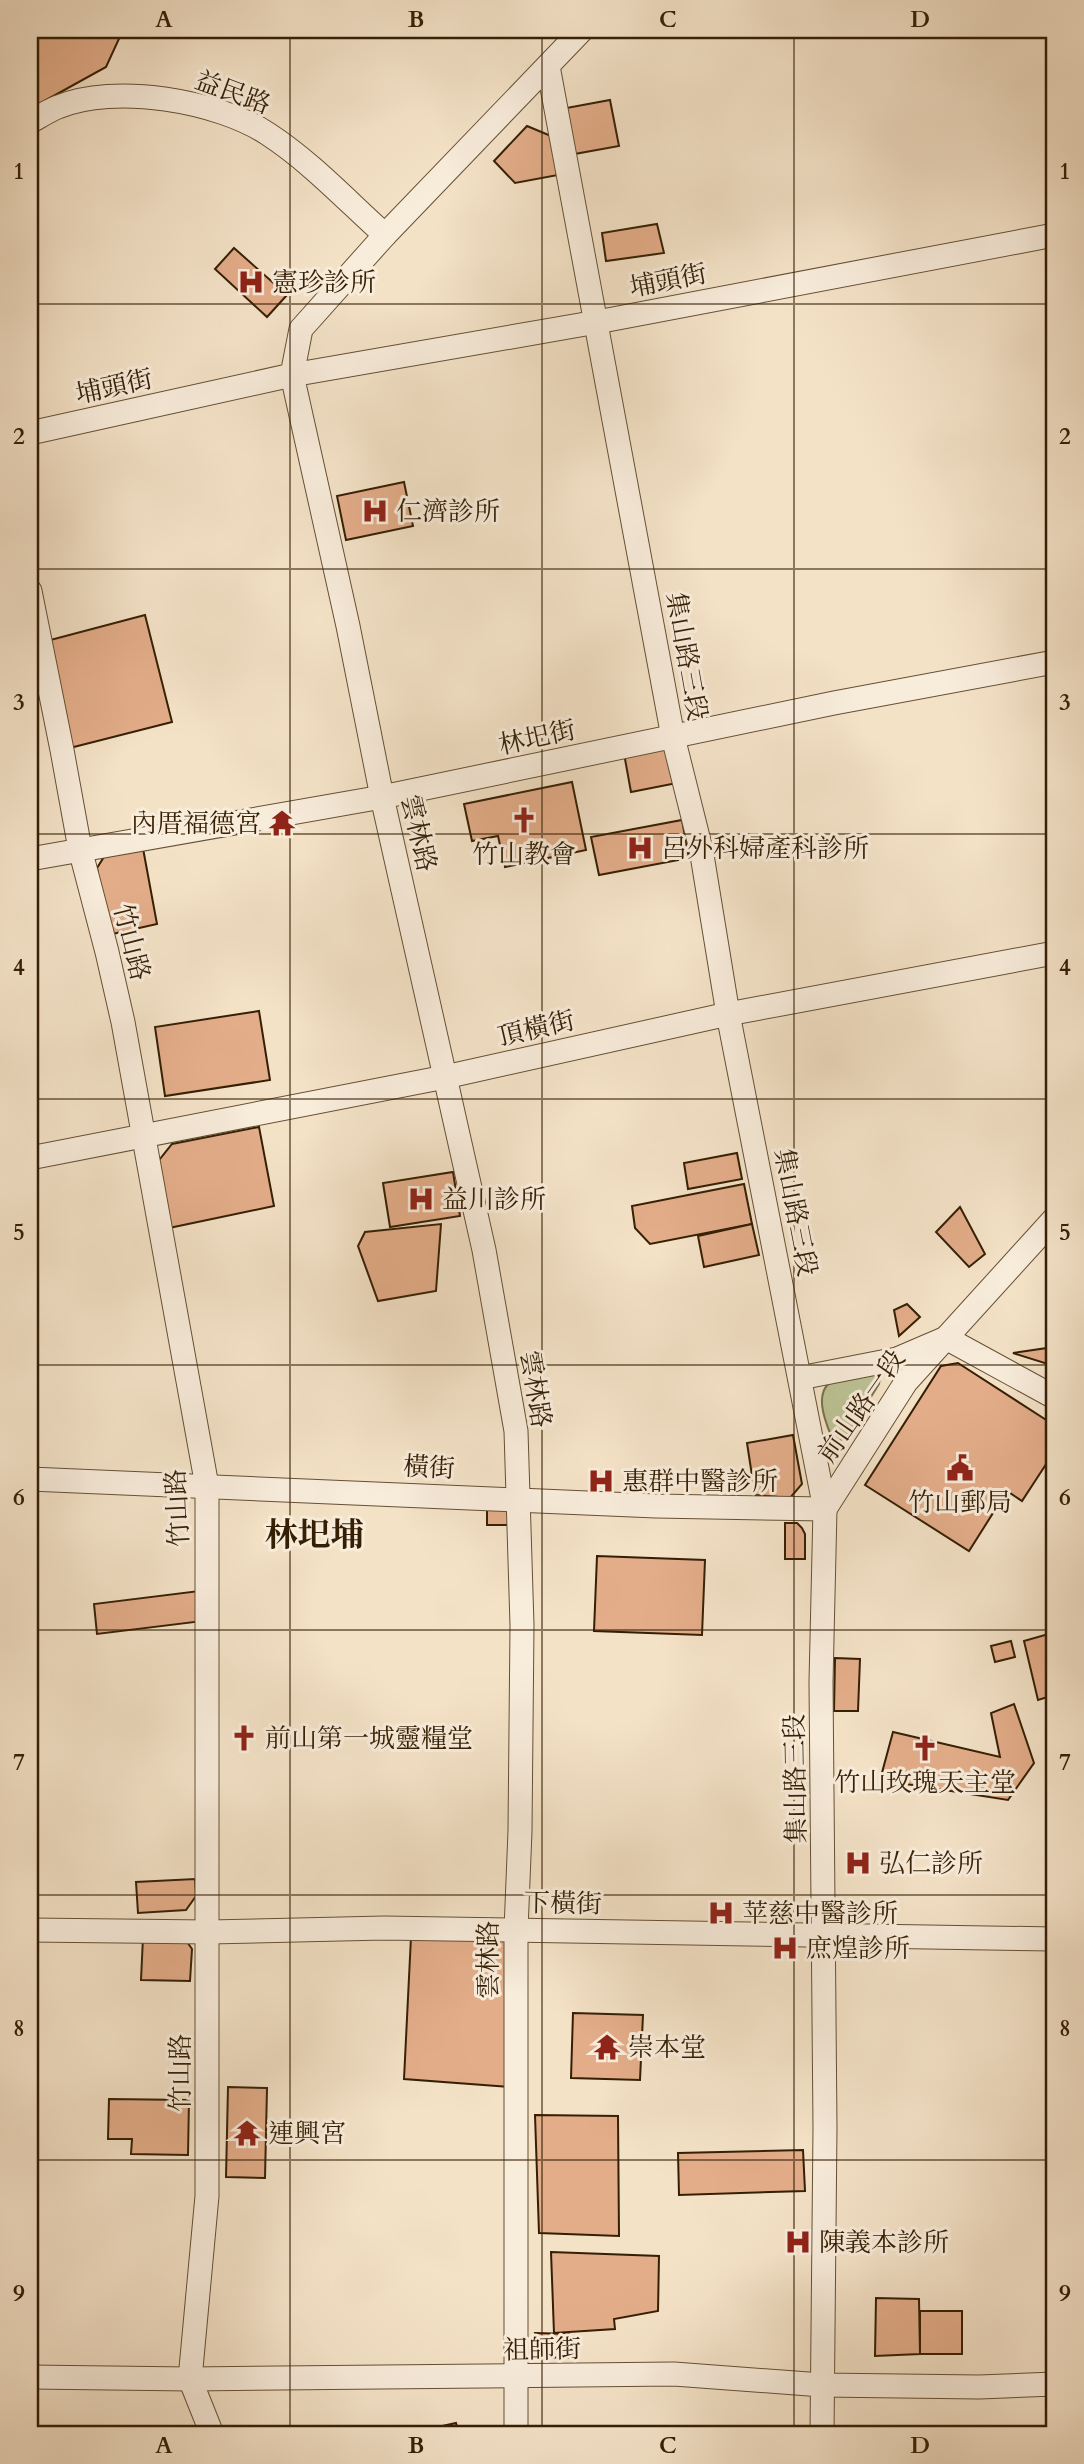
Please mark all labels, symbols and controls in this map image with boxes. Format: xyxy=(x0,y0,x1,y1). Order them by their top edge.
text: A xyxy=(155,4,173,35)
text: B xyxy=(408,4,424,35)
text: C xyxy=(659,4,677,35)
text: D xyxy=(910,4,930,35)
street label: 益民路 xyxy=(190,63,275,122)
text: 1 xyxy=(13,156,25,187)
text: 1 xyxy=(1059,156,1071,187)
street label: 埔頭街 xyxy=(626,256,710,305)
place label: 憲珍診所 xyxy=(272,265,376,300)
hospital icon: 憲珍診所 xyxy=(236,267,266,297)
street label: 埔頭街 xyxy=(72,361,156,412)
text: 2 xyxy=(13,421,25,452)
text: 2 xyxy=(1059,421,1071,452)
place label: 仁濟診所 xyxy=(396,494,500,529)
hospital icon: 仁濟診所 xyxy=(360,496,390,526)
street label: 集山路三段 xyxy=(658,589,715,723)
text: 3 xyxy=(13,687,25,718)
text: 3 xyxy=(1059,687,1071,718)
street label: 林圯街 xyxy=(495,712,579,763)
street label: 雲林路 xyxy=(393,791,444,875)
church icon: 竹山教會 xyxy=(509,805,539,835)
place label: 內厝福德宮 xyxy=(131,806,261,841)
temple icon: 內厝福德宮 xyxy=(267,808,297,838)
place label: 呂外科婦產科診所 xyxy=(661,831,869,866)
hospital icon: 呂外科婦產科診所 xyxy=(625,833,655,863)
place label: 竹山教會 xyxy=(472,837,576,872)
street label: 竹山路 xyxy=(105,900,158,984)
text: 4 xyxy=(13,952,25,983)
text: 4 xyxy=(1059,952,1071,983)
street label: 頂橫街 xyxy=(494,1003,578,1054)
street label: 集山路三段 xyxy=(766,1145,825,1279)
place label: 益川診所 xyxy=(442,1182,546,1217)
hospital icon: 益川診所 xyxy=(406,1184,436,1214)
text: 5 xyxy=(13,1217,25,1248)
text: 5 xyxy=(1059,1217,1071,1248)
street label: 前山路一段 xyxy=(810,1343,913,1470)
street label: 雲林路 xyxy=(512,1348,559,1430)
street label: 橫街 xyxy=(402,1449,456,1486)
public building icon: 竹山郵局 xyxy=(945,1453,975,1483)
place label: 惠群中醫診所 xyxy=(622,1464,778,1499)
hospital icon: 惠群中醫診所 xyxy=(586,1466,616,1496)
street label: 竹山路 xyxy=(158,1468,197,1548)
text: 6 xyxy=(13,1482,25,1513)
text: 6 xyxy=(1059,1482,1071,1513)
place label: 竹山郵局 xyxy=(908,1485,1012,1520)
district label: 林圯埔 xyxy=(265,1513,364,1558)
street label: 集山路三段 xyxy=(777,1714,814,1844)
place label: 前山第一城靈糧堂 xyxy=(265,1721,473,1756)
church icon: 前山第一城靈糧堂 xyxy=(229,1723,259,1753)
church icon: 竹山玫瑰天主堂 xyxy=(910,1733,940,1763)
text: 7 xyxy=(13,1747,25,1778)
text: 7 xyxy=(1059,1747,1071,1778)
place label: 竹山玫瑰天主堂 xyxy=(834,1765,1016,1800)
place label: 弘仁診所 xyxy=(879,1846,983,1881)
hospital icon: 弘仁診所 xyxy=(843,1848,873,1878)
street label: 下橫街 xyxy=(524,1885,602,1922)
place label: 苹慈中醫診所 xyxy=(742,1896,898,1931)
hospital icon: 苹慈中醫診所 xyxy=(706,1898,736,1928)
street label: 雲林路 xyxy=(471,1921,506,1999)
place label: 庶煌診所 xyxy=(806,1931,910,1966)
hospital icon: 庶煌診所 xyxy=(770,1933,800,1963)
text: 8 xyxy=(13,2013,25,2044)
text: 8 xyxy=(1059,2013,1071,2044)
place label: 崇本堂 xyxy=(628,2030,706,2065)
temple icon: 崇本堂 xyxy=(592,2032,622,2062)
street label: 竹山路 xyxy=(163,2034,198,2112)
place label: 連興宮 xyxy=(268,2116,346,2151)
temple icon: 連興宮 xyxy=(232,2118,262,2148)
place label: 陳義本診所 xyxy=(819,2225,949,2260)
hospital icon: 陳義本診所 xyxy=(783,2227,813,2257)
text: 9 xyxy=(13,2278,25,2309)
text: 9 xyxy=(1059,2278,1071,2309)
street label: 祖師街 xyxy=(503,2331,581,2368)
text: A xyxy=(155,2430,173,2461)
text: B xyxy=(408,2430,424,2461)
text: C xyxy=(659,2430,677,2461)
text: D xyxy=(910,2430,930,2461)

